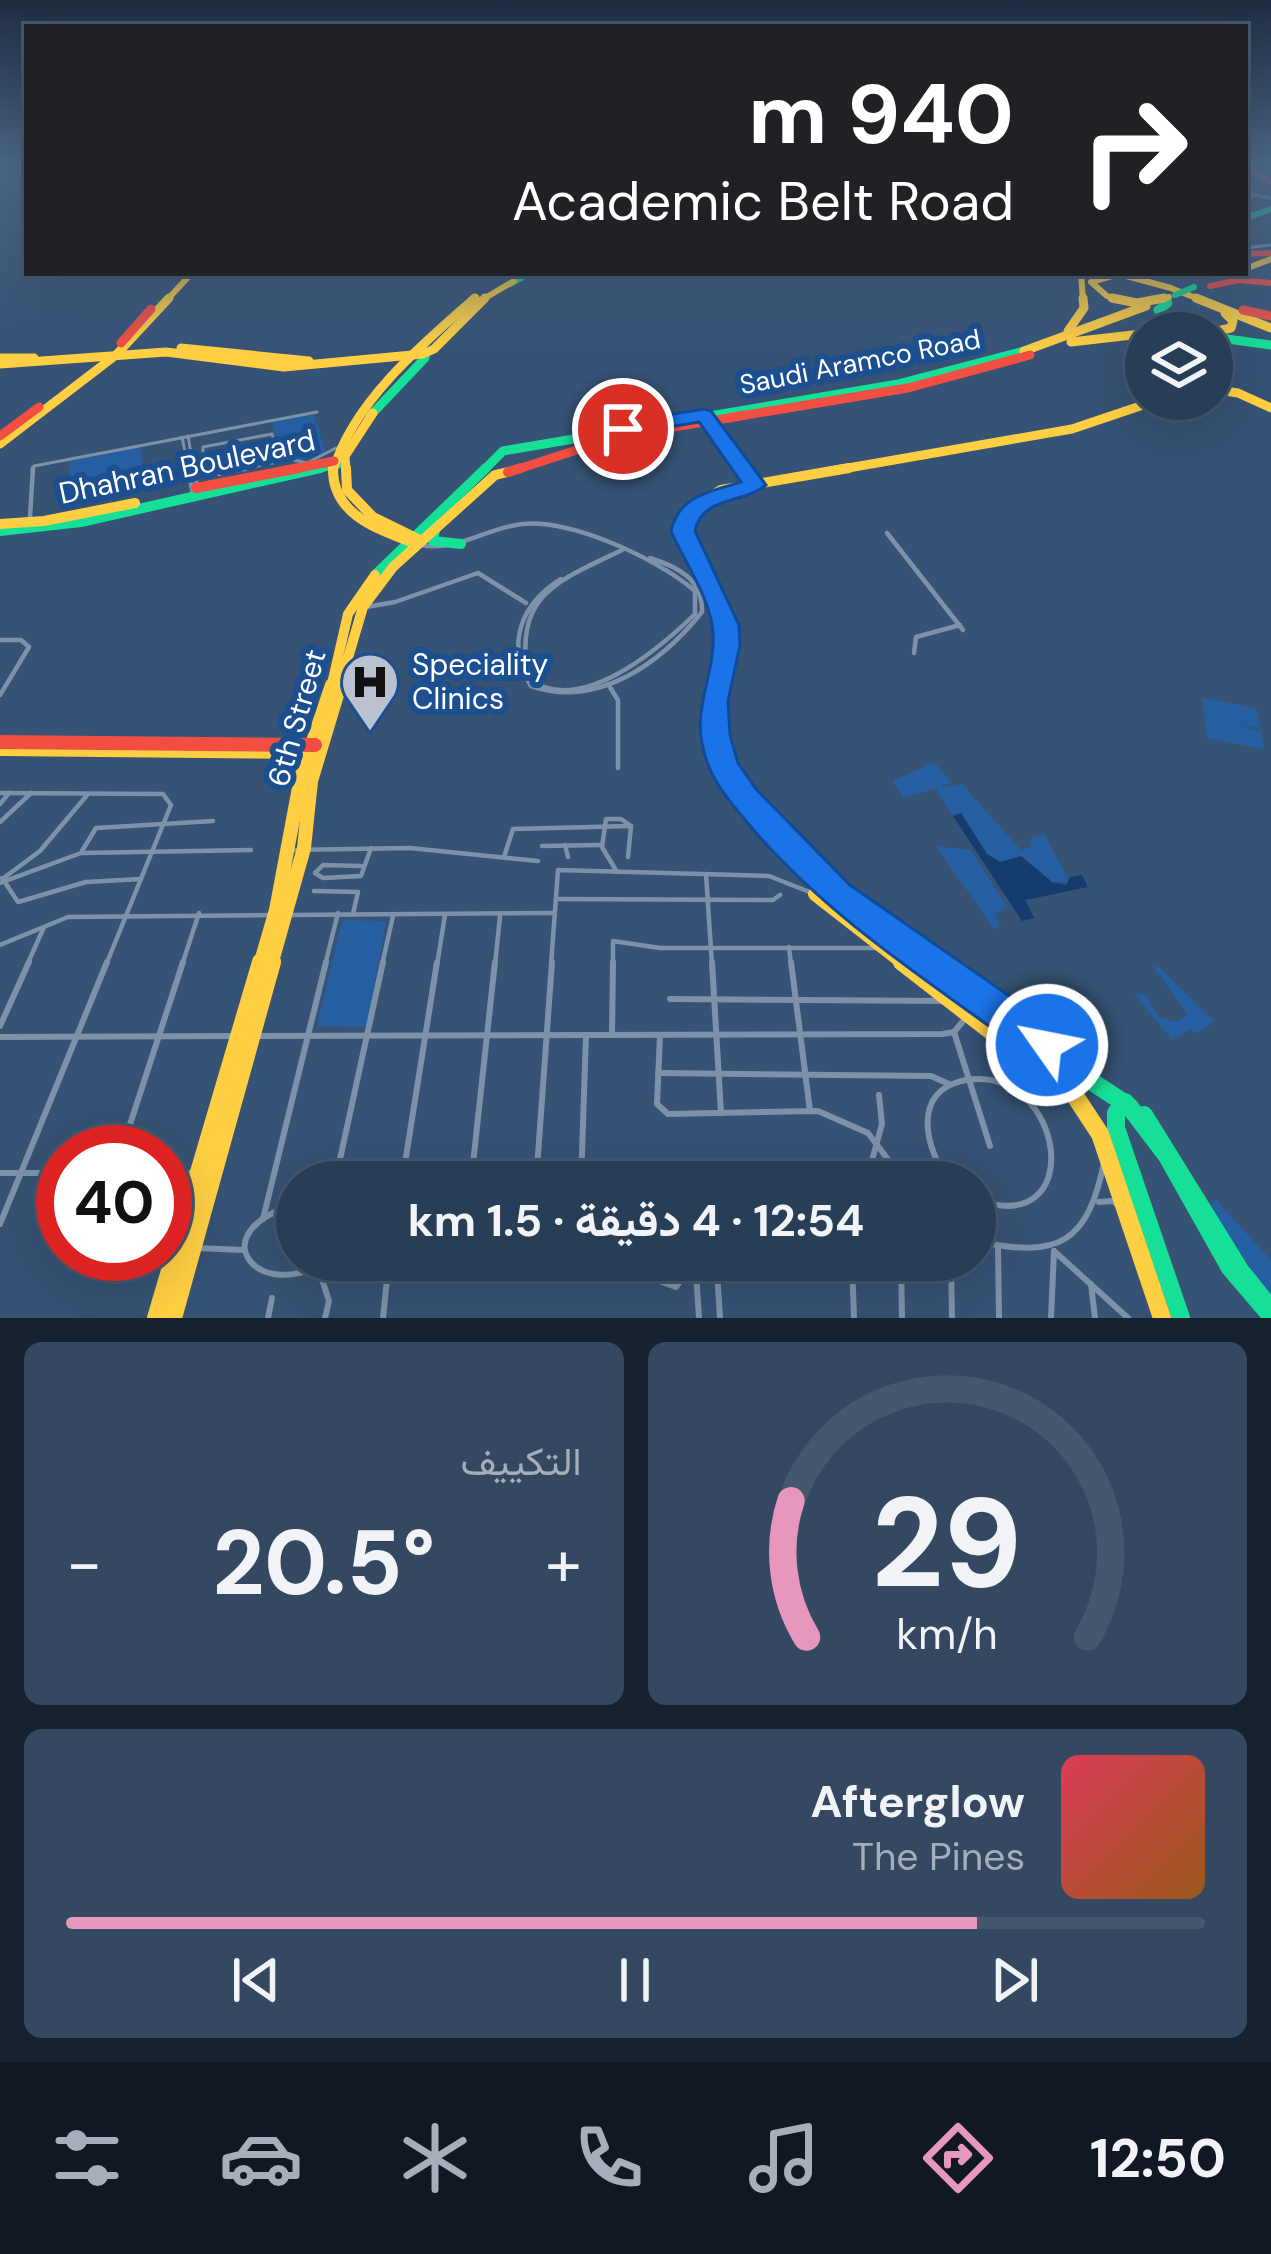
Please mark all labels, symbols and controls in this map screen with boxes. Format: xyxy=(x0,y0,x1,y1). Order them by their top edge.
text: 940 m xyxy=(748,60,1014,169)
icon: right xyxy=(1056,72,1212,228)
text: Academic Belt Road xyxy=(512,166,1014,237)
map controls xyxy=(1125,312,1233,420)
button: layers xyxy=(1125,312,1233,420)
street label: Saudi Aramco Road xyxy=(737,321,983,402)
pin xyxy=(572,378,674,480)
icon: arrive xyxy=(590,396,656,462)
street label: Dhahran Boulevard xyxy=(55,420,319,513)
street label: 6th Street xyxy=(258,645,335,791)
place label: Speciality Clinics xyxy=(412,645,549,718)
hospital icon: Speciality Clinics xyxy=(339,651,401,733)
position arrow xyxy=(984,982,1110,1108)
speed limit sign: 40 xyxy=(36,1125,192,1281)
text: 12:54 · 4 دقيقة · 1.5 km xyxy=(408,1191,864,1250)
text: التكييف xyxy=(461,1436,582,1487)
text: 29 xyxy=(872,1462,1023,1625)
text: 20.5° xyxy=(212,1505,435,1622)
text: − xyxy=(66,1521,102,1606)
text: + xyxy=(545,1521,582,1606)
text: km/h xyxy=(897,1605,998,1661)
text: Afterglow xyxy=(810,1772,1025,1831)
text: The Pines xyxy=(852,1831,1025,1882)
icon: previous xyxy=(223,1947,289,2013)
icon: pause xyxy=(602,1947,668,2013)
icon: next xyxy=(982,1947,1048,2013)
icon: filters xyxy=(45,2116,129,2200)
icon: car xyxy=(219,2116,303,2200)
icon: climate xyxy=(393,2116,477,2200)
icon: phone xyxy=(567,2116,651,2200)
icon: music xyxy=(742,2116,826,2200)
icon: directions xyxy=(916,2116,1000,2200)
text: 12:50 xyxy=(1090,2123,1226,2194)

